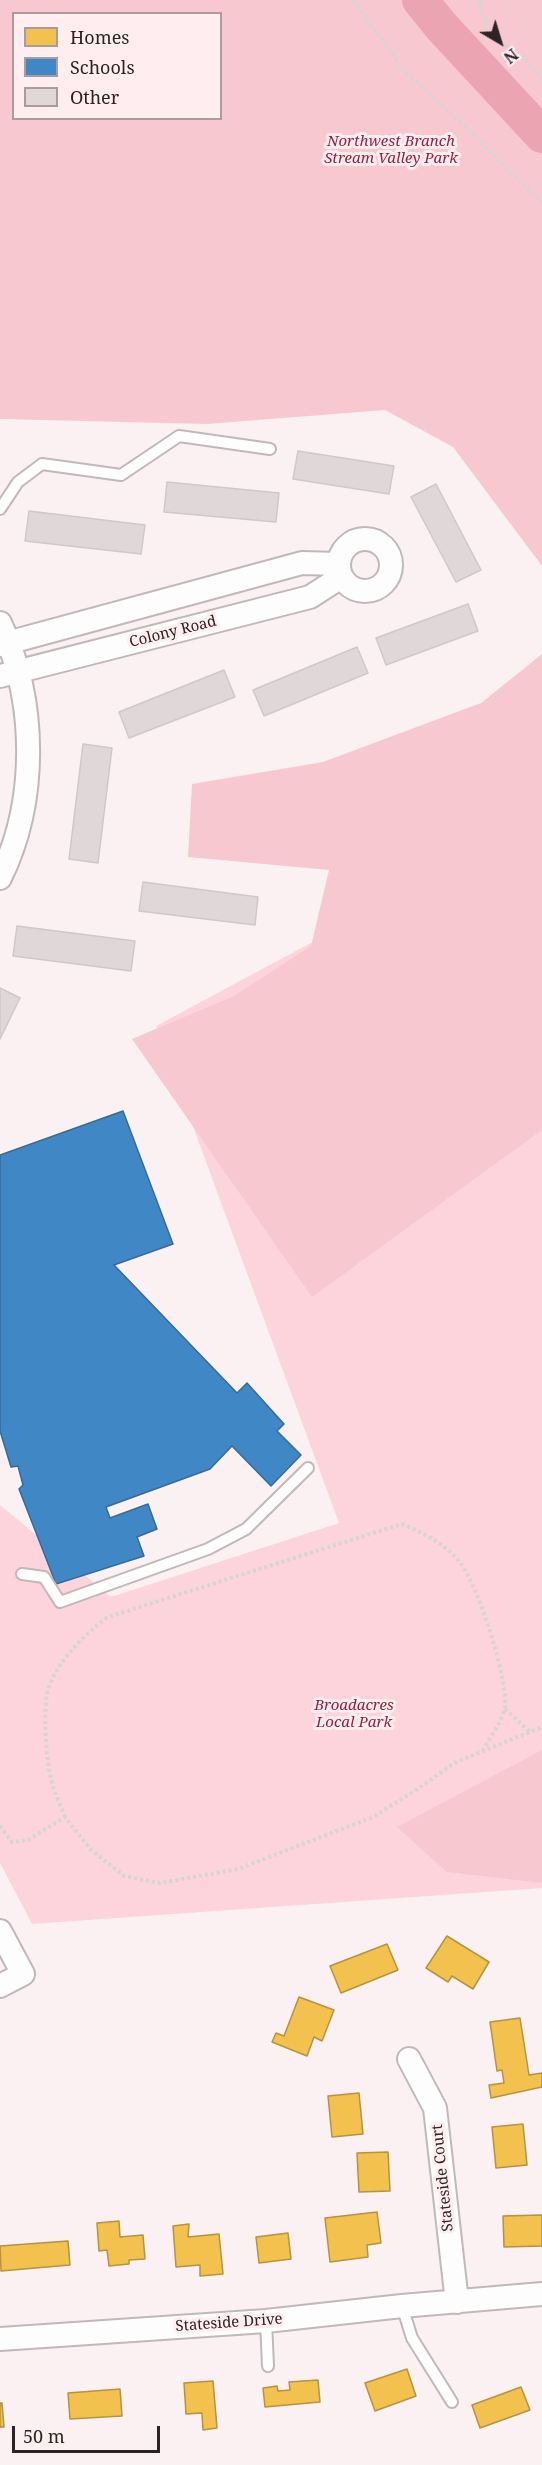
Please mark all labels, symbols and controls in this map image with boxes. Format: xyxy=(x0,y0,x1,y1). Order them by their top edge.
legend xyxy=(12,12,222,120)
north arrow xyxy=(470,12,530,72)
text: Homes xyxy=(70,25,129,49)
text: N xyxy=(499,44,523,69)
text: Schools xyxy=(70,55,135,79)
text: Other xyxy=(70,85,119,109)
park label: Northwest Branch Stream Valley Park xyxy=(324,133,458,168)
street label: Colony Road xyxy=(128,612,218,652)
park label: Broadacres Local Park xyxy=(314,1697,394,1732)
street label: Stateside Court xyxy=(428,2124,458,2232)
street label: Stateside Drive xyxy=(175,2310,283,2336)
scale bar xyxy=(15,2414,164,2452)
text: 50 m xyxy=(23,2424,65,2448)

